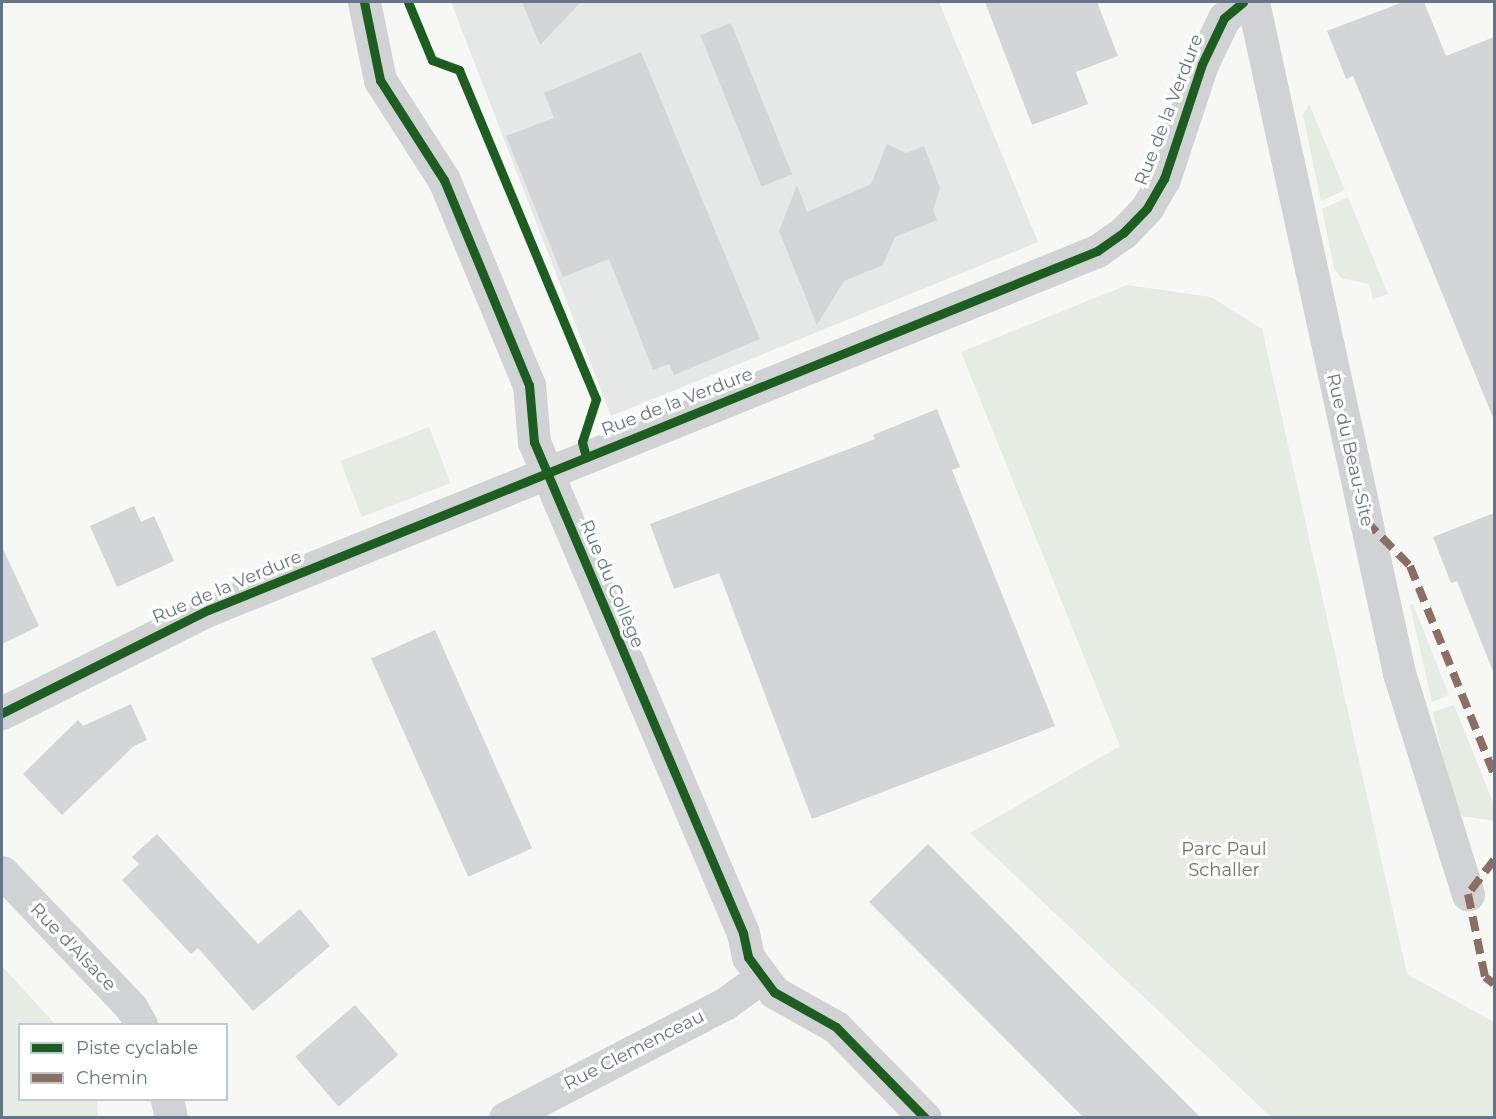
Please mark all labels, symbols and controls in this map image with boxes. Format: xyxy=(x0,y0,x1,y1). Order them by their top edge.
street label: Rue de la Verdure xyxy=(1130,31,1208,189)
street label: Rue de la Verdure xyxy=(598,363,756,441)
street label: Rue du Beau-Site xyxy=(1322,371,1378,529)
street label: Rue du Collège xyxy=(575,517,649,651)
street label: Rue de la Verdure xyxy=(149,546,305,628)
park label: Parc Paul Schaller xyxy=(1181,839,1267,882)
street label: Rue d'Alsace xyxy=(26,899,120,995)
street label: Rue Clemenceau xyxy=(560,1005,708,1095)
legend xyxy=(18,1023,228,1101)
text: Piste cyclable xyxy=(76,1037,198,1059)
text: Chemin xyxy=(76,1067,148,1089)

